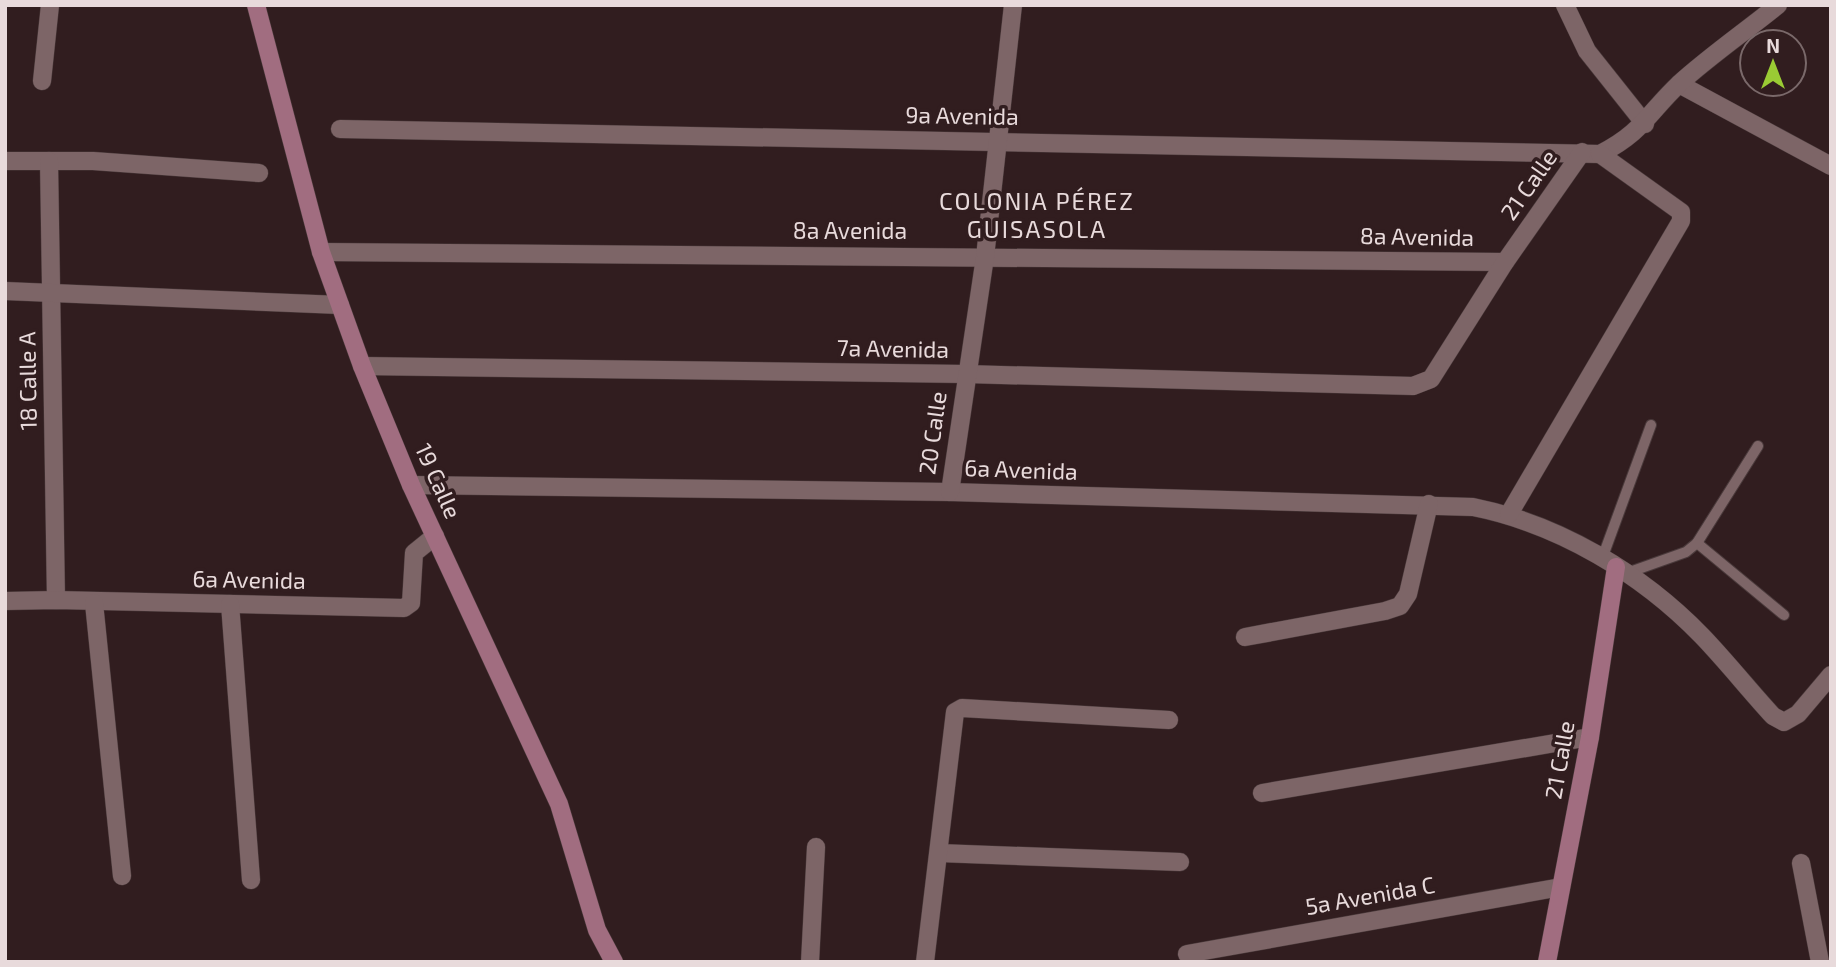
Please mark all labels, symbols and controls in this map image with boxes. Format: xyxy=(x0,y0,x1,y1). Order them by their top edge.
north arrow xyxy=(1738,28,1808,98)
text: N xyxy=(1766,34,1780,57)
street label: 9a Avenida xyxy=(905,100,1019,130)
street label: 21 Calle xyxy=(1494,144,1562,225)
district label: COLONIA PÉREZ GUISASOLA xyxy=(939,186,1135,243)
street label: 8a Avenida xyxy=(793,216,907,244)
street label: 8a Avenida xyxy=(1360,221,1474,251)
street label: 18 Calle A xyxy=(12,331,42,431)
street label: 7a Avenida xyxy=(837,333,949,363)
street label: 20 Calle xyxy=(912,389,952,476)
street label: 19 Calle xyxy=(410,439,468,522)
street label: 6a Avenida xyxy=(964,453,1078,485)
street label: 6a Avenida xyxy=(192,564,306,594)
street label: 21 Calle xyxy=(1538,719,1580,801)
street label: 5a Avenida C xyxy=(1303,870,1437,920)

